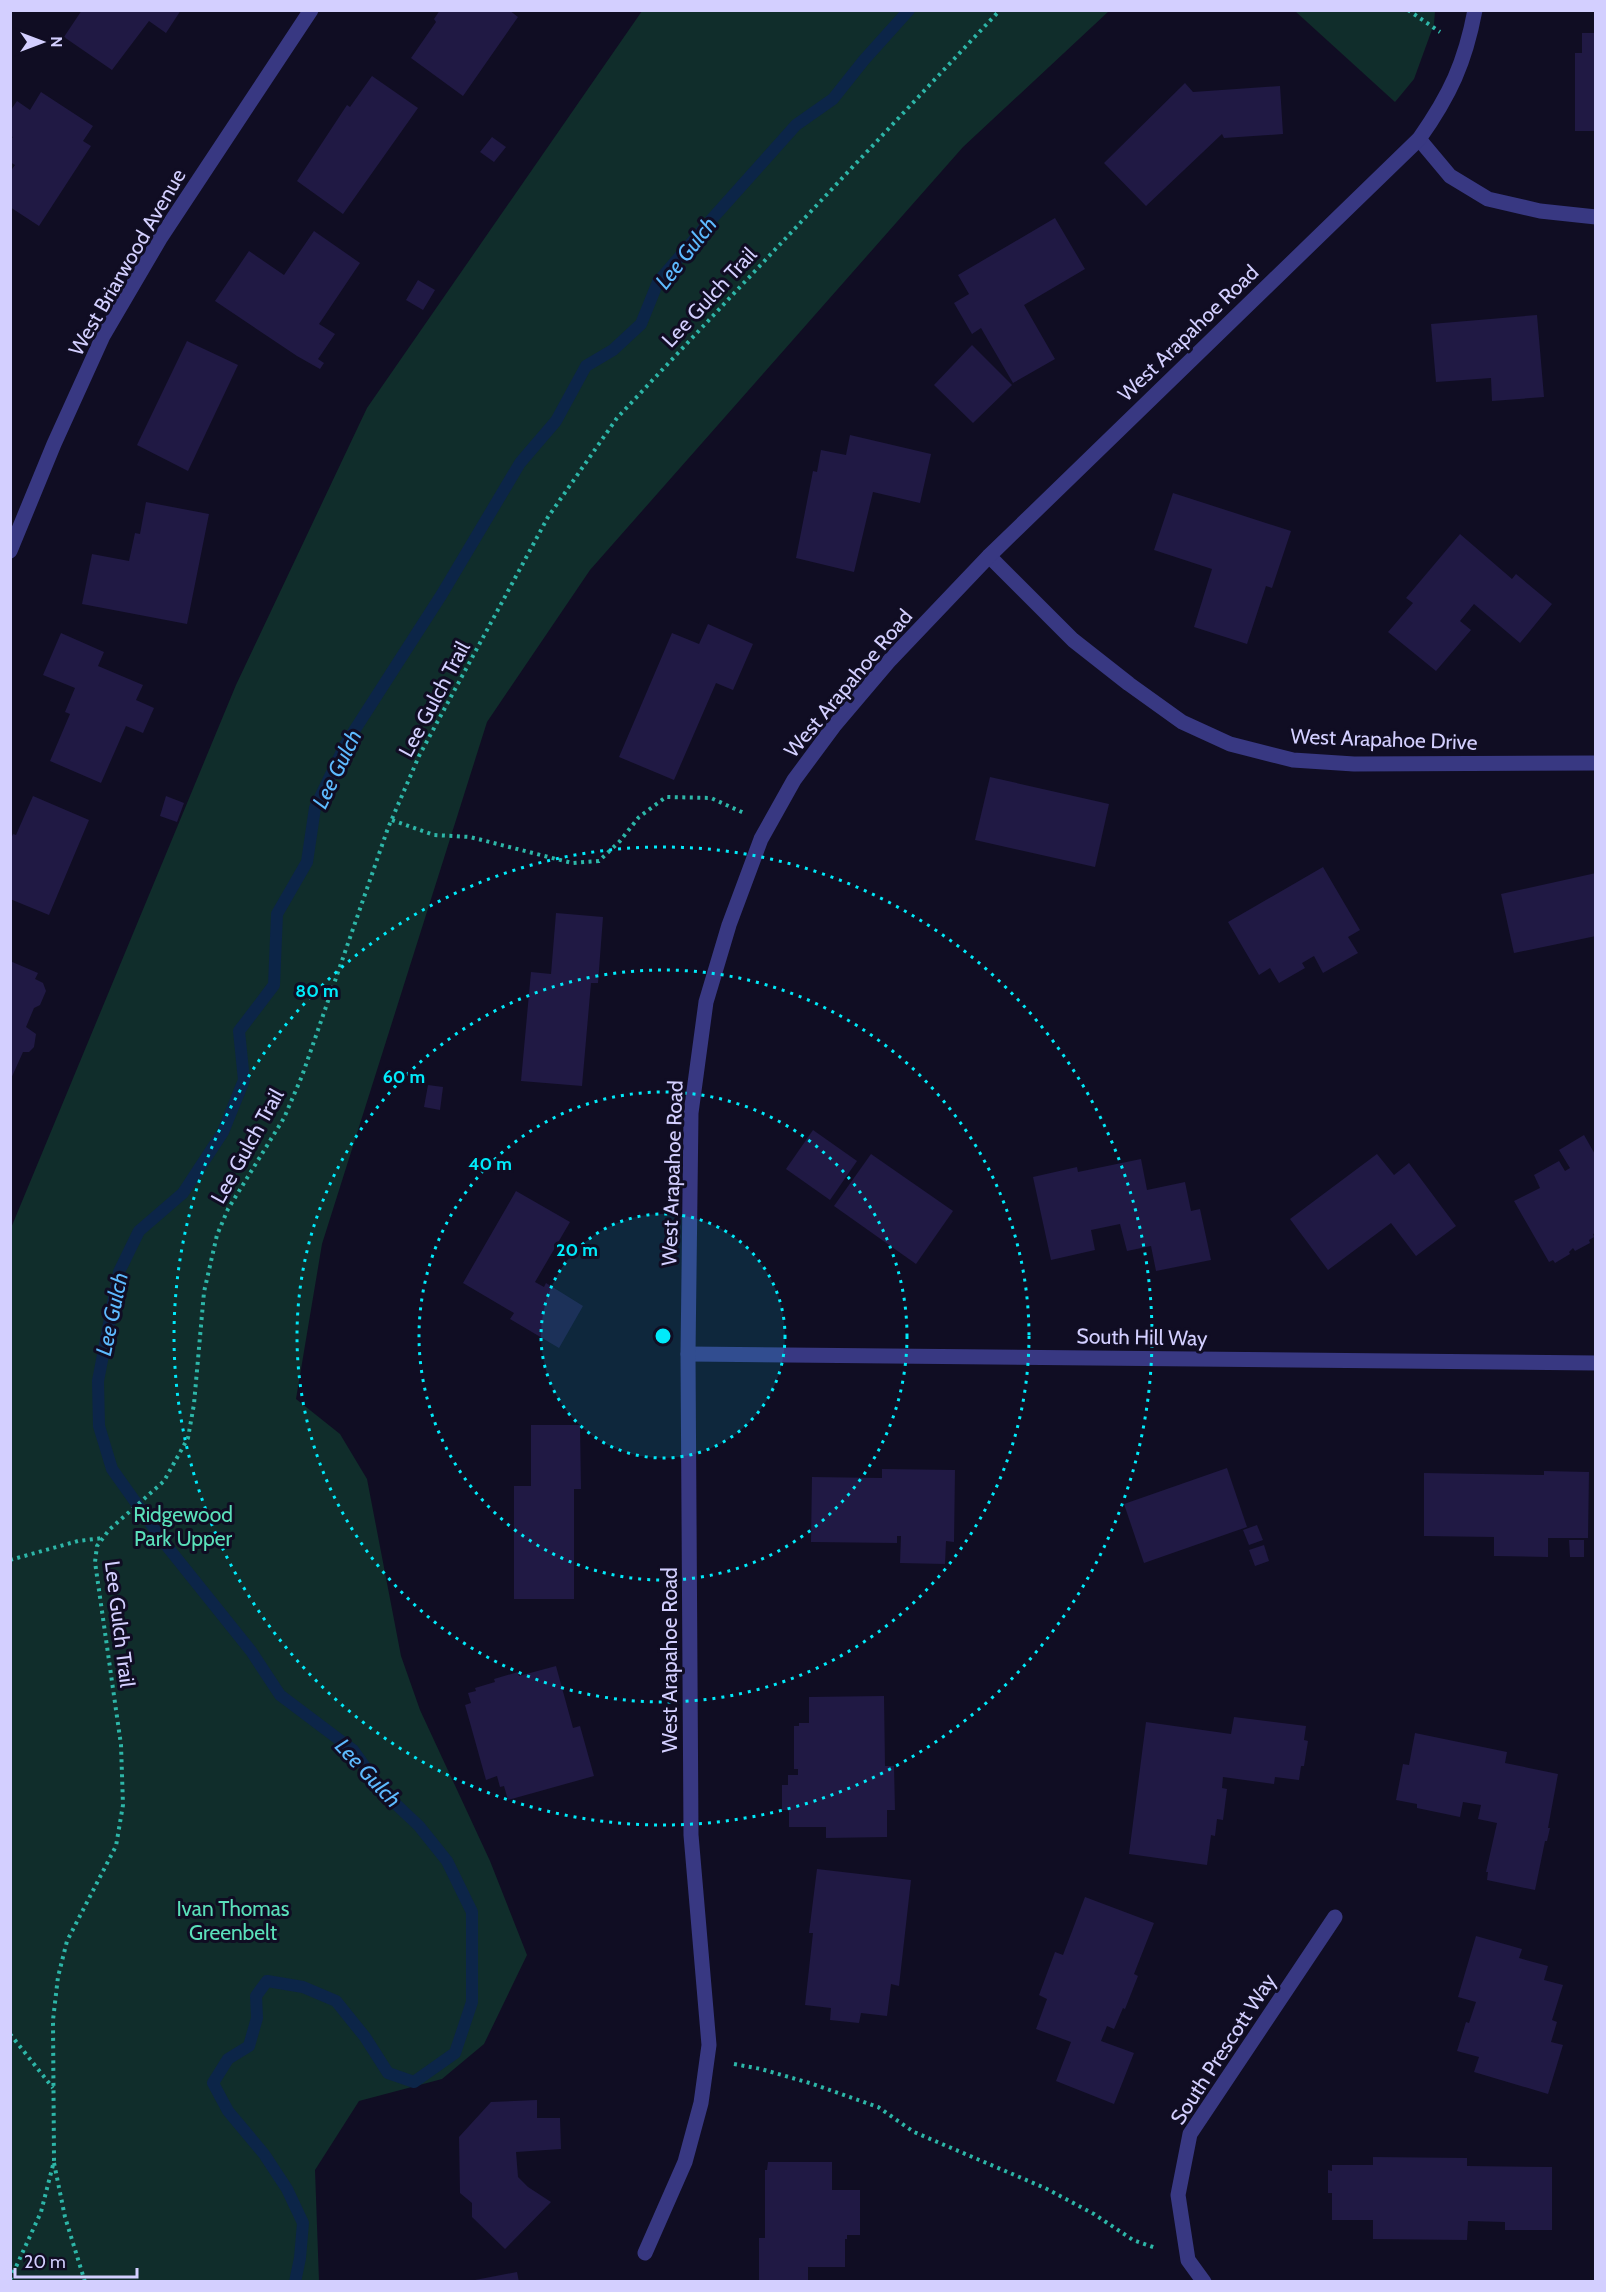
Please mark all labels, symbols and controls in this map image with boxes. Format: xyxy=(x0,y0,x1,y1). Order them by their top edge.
north arrow xyxy=(12,12,72,72)
text: N xyxy=(47,36,66,48)
street label: West Briarwood Avenue xyxy=(63,164,191,360)
water label: Lee Gulch xyxy=(649,211,723,295)
street label: Lee Gulch Trail xyxy=(656,242,762,352)
street label: West Arapahoe Road xyxy=(1113,260,1263,406)
street label: West Arapahoe Road xyxy=(779,604,917,762)
street label: Lee Gulch Trail xyxy=(393,637,475,761)
street label: West Arapahoe Drive xyxy=(1290,723,1478,755)
water label: Lee Gulch xyxy=(306,725,368,813)
text: 80 m xyxy=(295,980,339,1002)
text: 60 m xyxy=(383,1066,425,1088)
street label: West Arapahoe Road xyxy=(656,1080,688,1266)
street label: Lee Gulch Trail xyxy=(205,1084,289,1208)
text: 40 m xyxy=(468,1153,512,1175)
text: 20 m xyxy=(556,1239,598,1261)
water label: Lee Gulch xyxy=(90,1270,134,1358)
street label: South Hill Way xyxy=(1076,1323,1208,1351)
centre of rings xyxy=(653,1326,673,1346)
park label: Ridgewood Park Upper xyxy=(133,1502,233,1551)
street label: Lee Gulch Trail xyxy=(100,1559,140,1689)
street label: West Arapahoe Road xyxy=(657,1567,682,1753)
water label: Lee Gulch xyxy=(329,1733,407,1813)
park label: Ivan Thomas Greenbelt xyxy=(176,1896,290,1945)
street label: South Prescott Way xyxy=(1165,1969,1281,2129)
scale bar xyxy=(15,2241,136,2279)
text: 20 m xyxy=(24,2251,66,2273)

